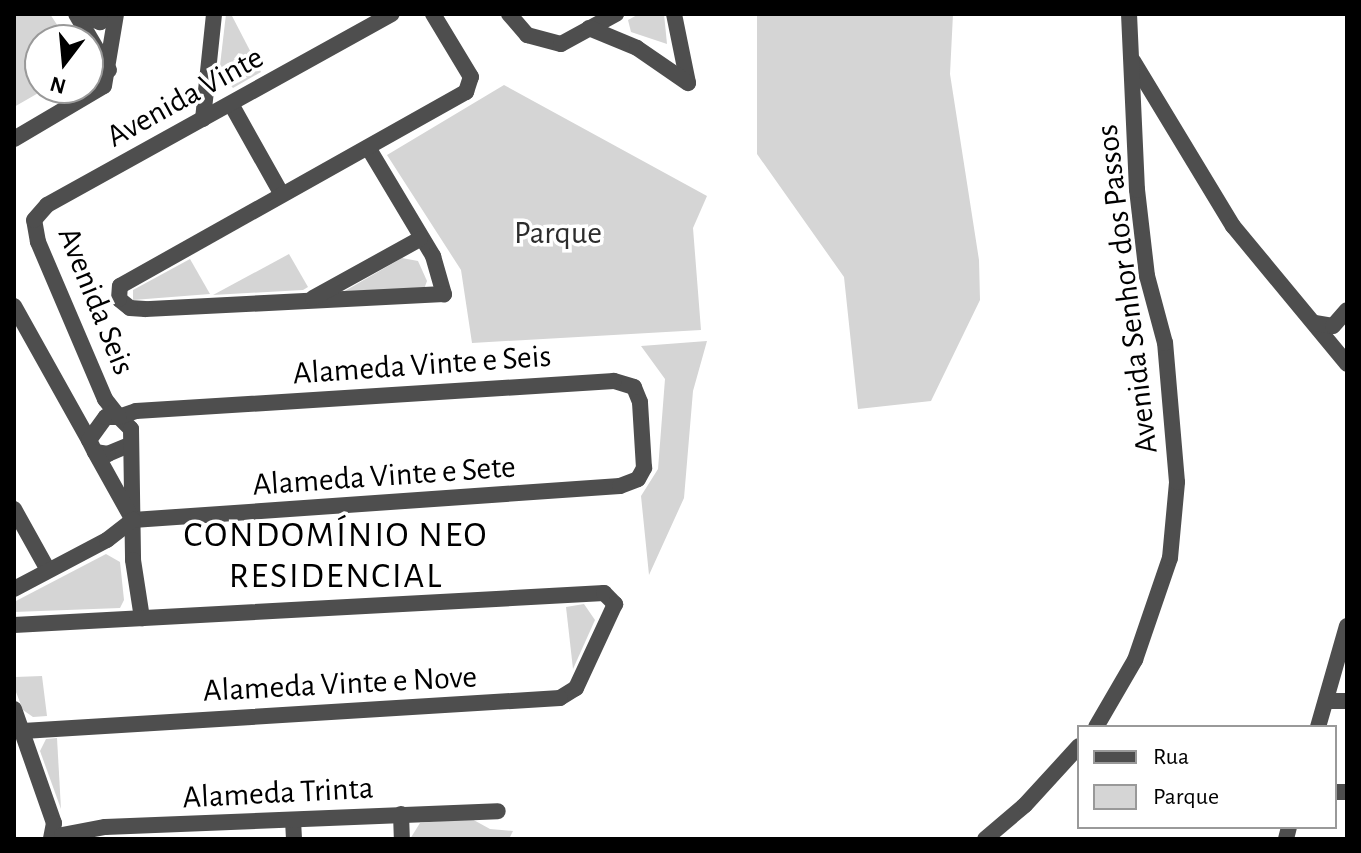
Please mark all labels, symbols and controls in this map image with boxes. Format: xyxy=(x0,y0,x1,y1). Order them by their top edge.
north arrow xyxy=(24,24,104,104)
street label: Avenida Vinte xyxy=(100,38,270,156)
text: N xyxy=(48,72,68,98)
street label: Avenida Senhor dos Passos xyxy=(1088,122,1166,456)
park label: Parque xyxy=(514,214,602,252)
street label: Avenida Seis xyxy=(49,222,143,380)
street label: Alameda Vinte e Seis xyxy=(292,337,552,393)
street label: Alameda Vinte e Sete xyxy=(251,448,517,504)
district label: CONDOMÍNIO NEO RESIDENCIAL xyxy=(184,513,488,598)
street label: Alameda Vinte e Nove xyxy=(202,658,478,710)
legend xyxy=(1077,725,1337,829)
text: Rua xyxy=(1153,745,1189,769)
street label: Alameda Trinta xyxy=(182,769,374,817)
text: Parque xyxy=(1153,785,1219,809)

